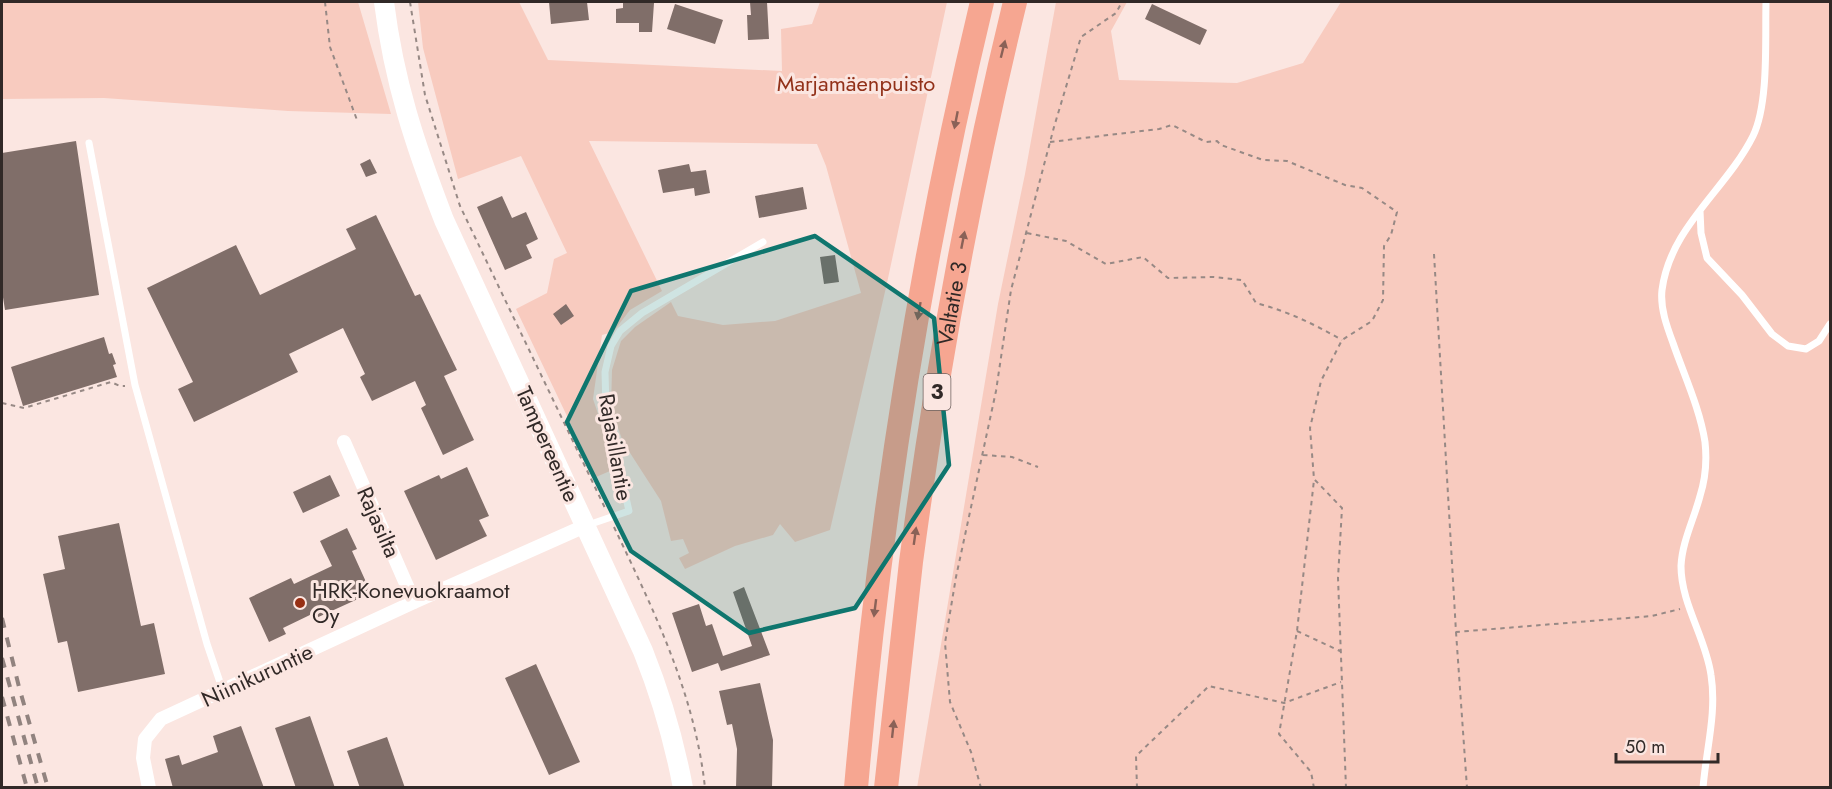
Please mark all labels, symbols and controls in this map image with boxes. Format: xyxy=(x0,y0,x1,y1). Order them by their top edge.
one-way arrow xyxy=(999,39,1009,58)
park label: Marjamäenpuisto xyxy=(777,67,935,99)
one-way arrow xyxy=(951,111,960,130)
one-way arrow xyxy=(959,230,968,249)
street label: Valtatie 3 xyxy=(928,259,975,348)
one-way arrow xyxy=(914,302,923,321)
road number: 3 xyxy=(924,374,950,410)
street label: Tampereentie xyxy=(508,381,588,507)
street label: Rajasillantie xyxy=(591,391,641,503)
street label: Rajasilta xyxy=(349,481,409,563)
one-way arrow xyxy=(911,526,920,545)
place label: HRK-Konevuokraamot Oy xyxy=(312,574,510,631)
marker: HRK-Konevuokraamot Oy xyxy=(293,596,307,610)
one-way arrow xyxy=(870,599,879,618)
street label: Niinikuruntie xyxy=(196,635,318,715)
one-way arrow xyxy=(888,720,898,739)
scale bar xyxy=(1616,726,1718,764)
text: 50 m xyxy=(1625,734,1665,760)

